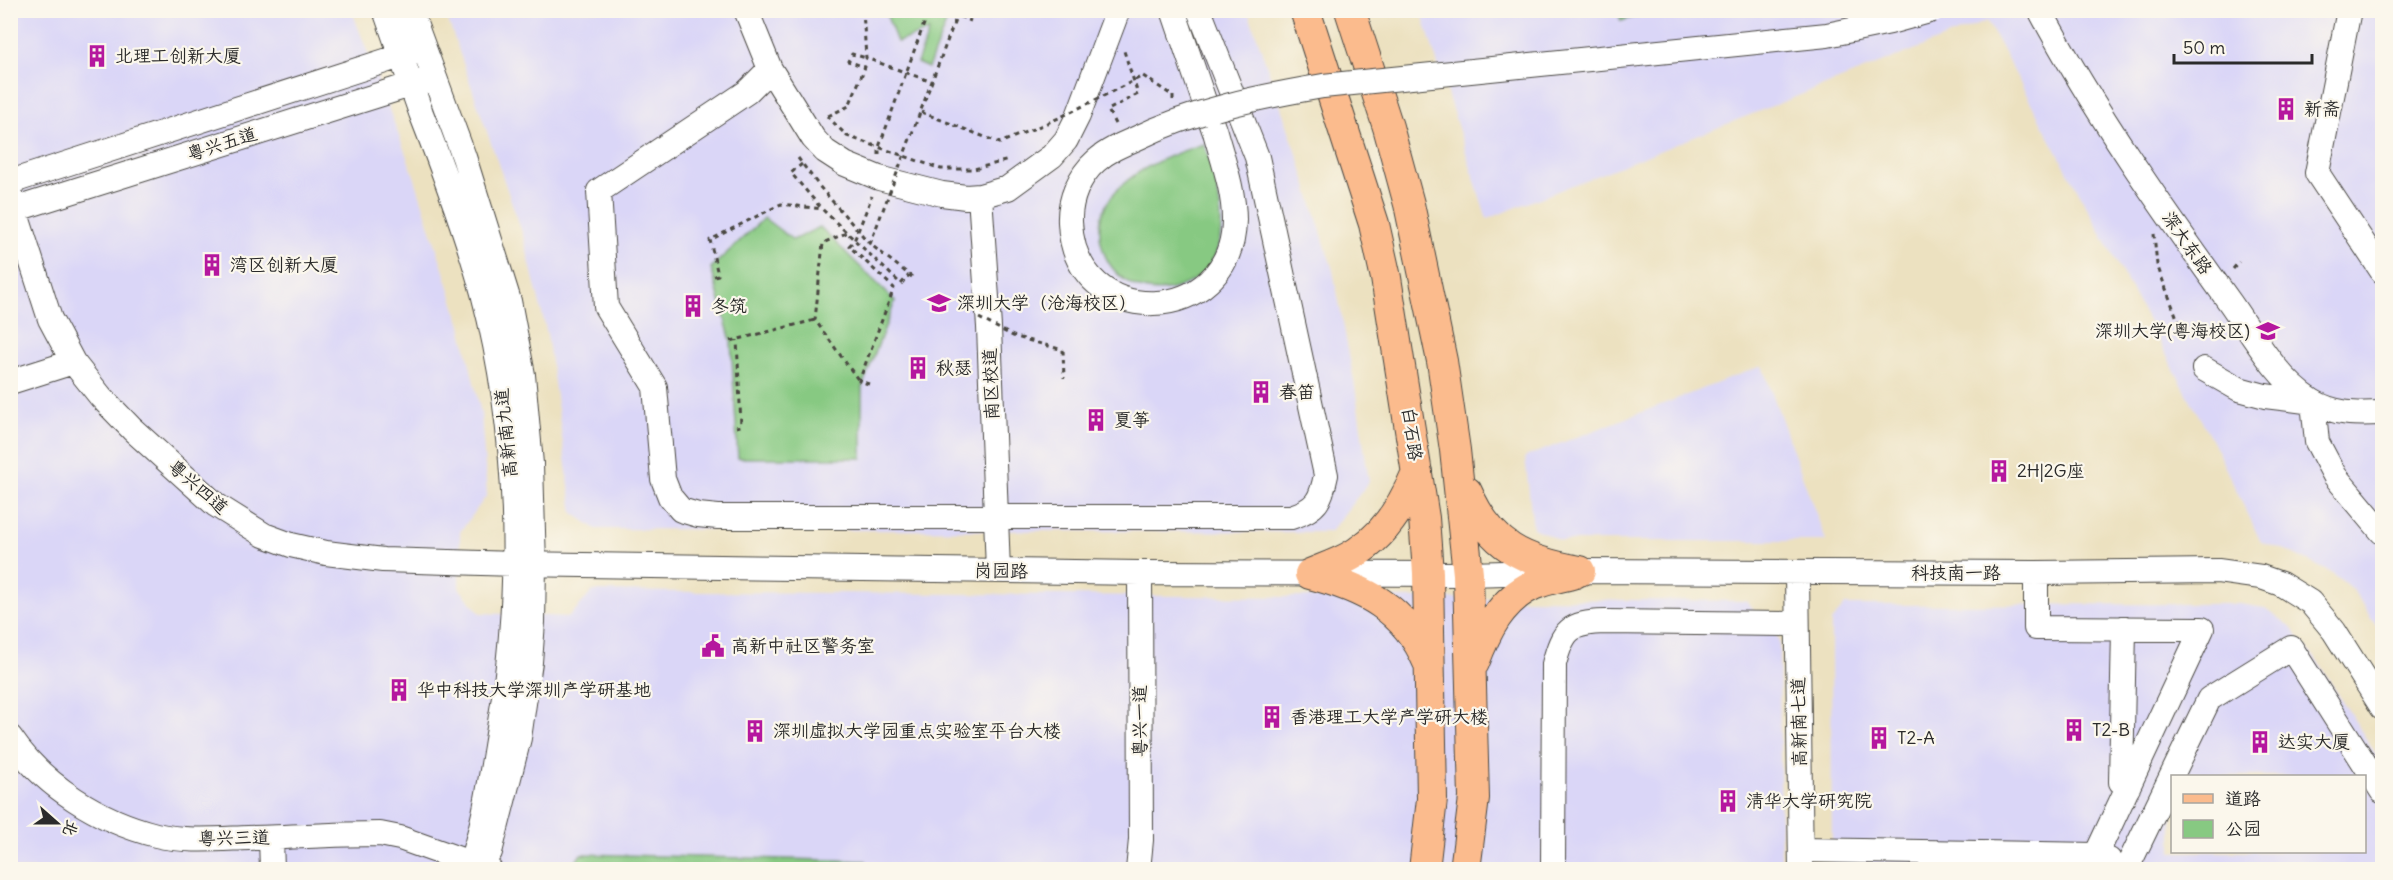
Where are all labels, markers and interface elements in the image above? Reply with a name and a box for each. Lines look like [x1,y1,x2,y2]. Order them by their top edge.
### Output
scale bar [2174,27,2312,65]
text: 50 m [2183,36,2225,59]
building icon: 北理工创新大厦 [84,43,110,69]
place label: 北理工创新大厦 [115,44,241,67]
building icon: 新斋 [2273,96,2299,122]
place label: 新斋 [2304,97,2340,120]
street label: 粤兴五道 [184,121,260,166]
street label: 深大东路 [2157,207,2217,279]
building icon: 湾区创新大厦 [199,252,225,278]
place label: 湾区创新大厦 [230,253,338,276]
school or university icon: 深圳大学（沧海校区） [926,290,952,316]
place label: 深圳大学（沧海校区） [957,291,1137,314]
building icon: 冬筑 [680,293,706,319]
place label: 冬筑 [711,294,747,317]
school or university icon: 深圳大学(粤海校区) [2255,318,2281,344]
place label: 深圳大学(粤海校区) [2095,319,2250,342]
street label: 南区校道 [978,348,1003,420]
building icon: 秋瑟 [905,355,931,381]
place label: 秋瑟 [936,356,972,379]
building icon: 春笛 [1248,379,1274,405]
place label: 春笛 [1279,380,1315,403]
street label: 高新南九道 [489,387,522,479]
street label: 白石路 [1397,406,1428,462]
building icon: 夏筝 [1083,407,1109,433]
place label: 夏筝 [1114,408,1150,431]
street label: 粤兴四道 [164,454,233,519]
building icon: 2H|2G座 [1986,458,2012,484]
place label: 2H|2G座 [2017,459,2085,482]
street label: 岗园路 [974,559,1028,582]
street label: 科技南一路 [1911,561,2001,584]
public building icon: 高新中社区警务室 [700,633,726,659]
place label: 高新中社区警务室 [731,634,875,657]
building icon: 华中科技大学深圳产学研基地 [386,677,412,703]
street label: 高新南七道 [1786,677,1811,767]
place label: 华中科技大学深圳产学研基地 [417,678,651,701]
street label: 粤兴一道 [1128,685,1151,757]
building icon: 香港理工大学产学研大楼 [1259,704,1285,730]
place label: 香港理工大学产学研大楼 [1290,705,1488,728]
building icon: T2-B [2061,717,2087,743]
building icon: 深圳虚拟大学园重点实验室平台大楼 [742,718,768,744]
place label: T2-B [2092,718,2130,741]
place label: 深圳虚拟大学园重点实验室平台大楼 [773,719,1061,742]
building icon: T2-A [1866,725,1892,751]
place label: T2-A [1897,726,1935,749]
building icon: 达实大厦 [2247,729,2273,755]
place label: 达实大厦 [2278,730,2350,753]
legend [2171,775,2366,853]
text: 道路 [2225,787,2261,810]
building icon: 清华大学研究院 [1715,788,1741,814]
place label: 清华大学研究院 [1746,789,1872,812]
north arrow [27,793,87,853]
text: 北 [59,817,83,839]
text: 公园 [2225,817,2261,840]
street label: 粤兴三道 [198,825,270,850]

